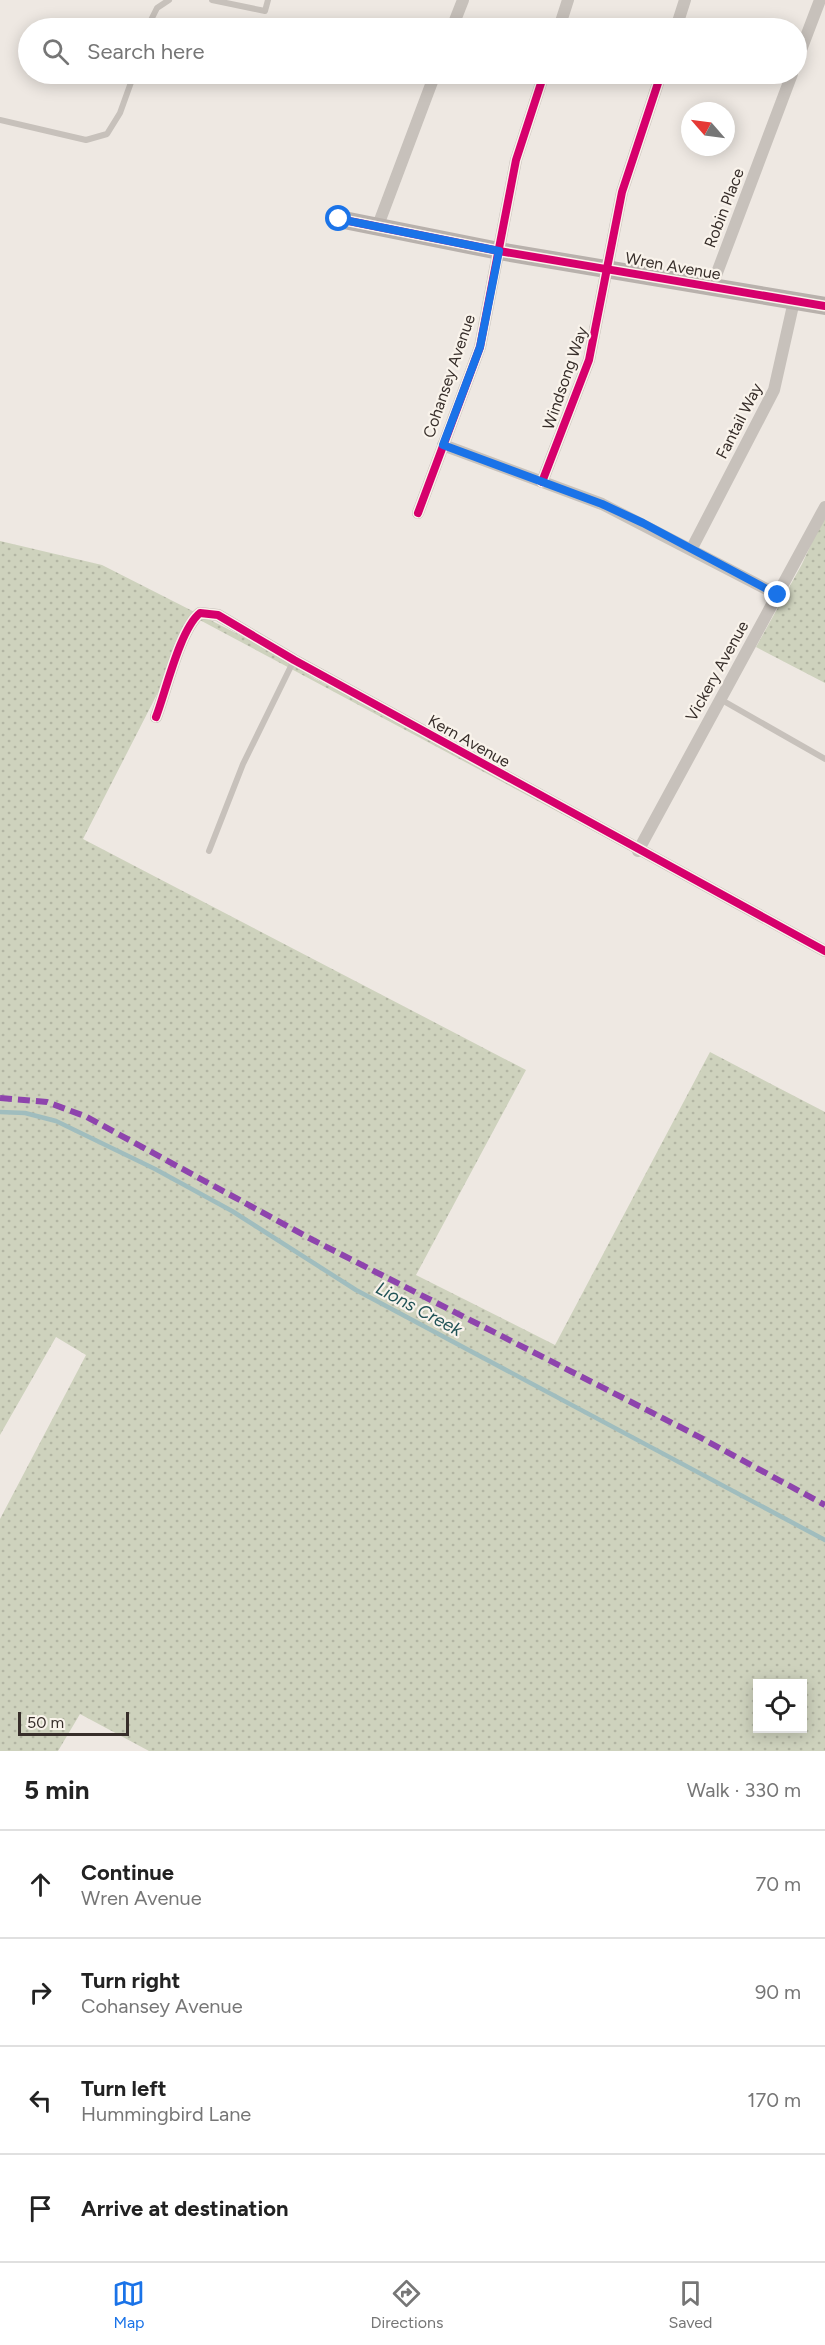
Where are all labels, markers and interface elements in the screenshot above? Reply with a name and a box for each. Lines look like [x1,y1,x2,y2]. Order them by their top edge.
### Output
search box [18,18,807,84]
icon: search [39,35,72,68]
text: Search here [87,38,205,65]
north arrow [681,102,735,156]
street label: Robin Place [700,165,748,250]
route start [325,205,351,231]
street label: Wren Avenue [624,248,722,284]
street label: Cohansey Avenue [419,312,479,440]
street label: Windsong Way [539,324,592,432]
street label: Fantail Way [712,380,766,462]
route end [764,581,790,607]
street label: Vickery Avenue [682,617,753,724]
street label: Kern Avenue [425,711,514,771]
water label: Lions Creek [372,1277,467,1341]
map controls [753,1679,807,1733]
button: locate [753,1679,807,1733]
scale bar [18,1709,129,1736]
text: 50 m [27,1713,64,1732]
text: 5 min [24,1774,90,1806]
text: Walk · 330 m [687,1778,801,1802]
text: Continue [81,1859,174,1886]
icon: ahead [24,1868,57,1901]
text: 70 m [755,1872,801,1896]
text: Wren Avenue [81,1886,202,1910]
text: Turn right [81,1967,180,1994]
icon: right [24,1976,57,2009]
text: 90 m [755,1980,801,2004]
text: Cohansey Avenue [81,1994,243,2018]
text: Turn left [81,2075,167,2102]
icon: left [24,2084,57,2117]
text: 170 m [747,2088,801,2112]
text: Hummingbird Lane [81,2102,251,2126]
icon: arrive [24,2192,57,2225]
text: Arrive at destination [81,2195,289,2222]
tab: Map [112,2277,145,2332]
tab: Directions [370,2277,443,2332]
tab: Saved [668,2277,713,2332]

